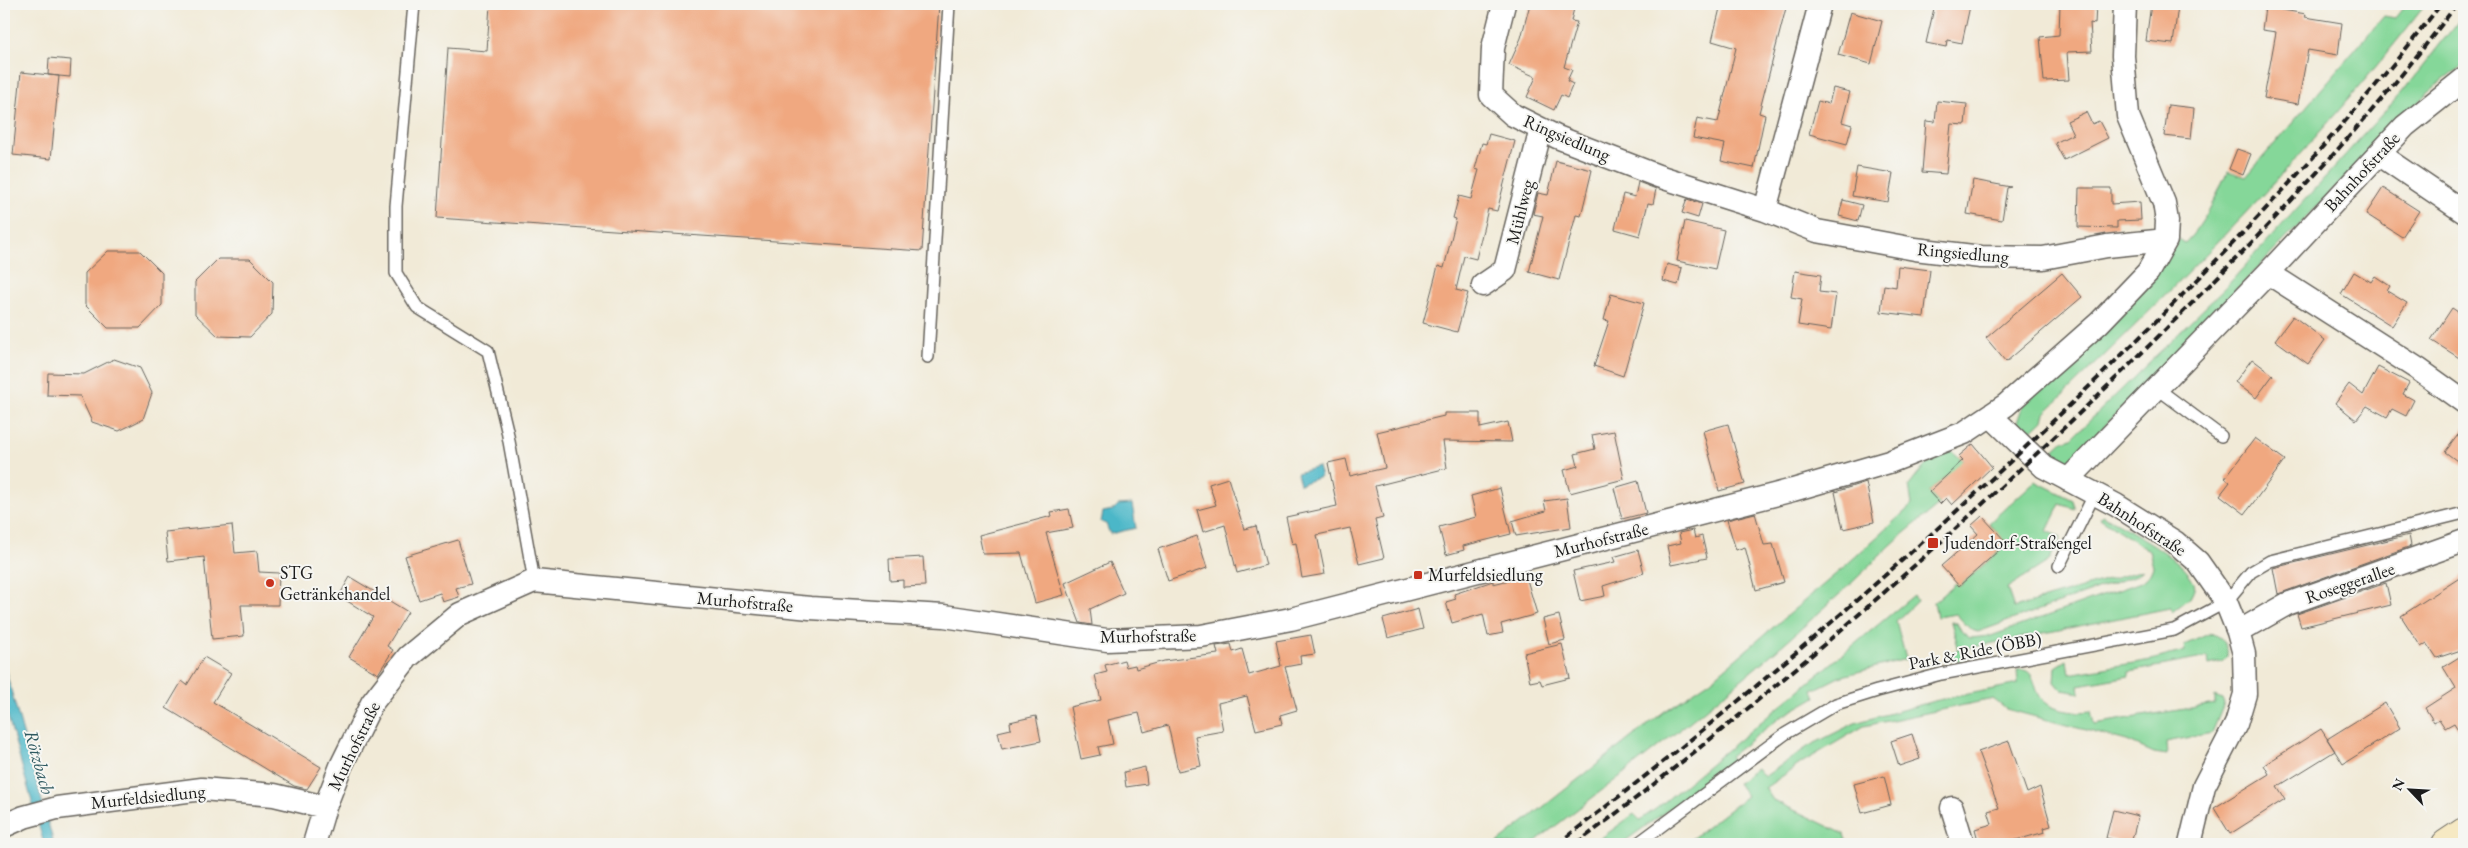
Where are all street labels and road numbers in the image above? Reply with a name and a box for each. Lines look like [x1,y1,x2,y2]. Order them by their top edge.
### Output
street label: Ringsiedlung [1520,109,1614,166]
street label: Bahnhofstraße [2319,127,2405,217]
street label: Mühlweg [1500,177,1539,247]
street label: Ringsiedlung [1916,237,2010,268]
street label: Bahnhofstraße [2094,486,2191,561]
street label: Murhofstraße [1551,517,1650,562]
street label: Roseggerallee [2302,557,2398,609]
street label: Murhofstraße [696,586,794,617]
street label: Murhofstraße [1100,623,1196,648]
street label: Park & Ride (ÖBB) [1907,626,2043,675]
street label: Murhofstraße [322,697,385,794]
street label: Murfeldsiedlung [90,779,206,814]

